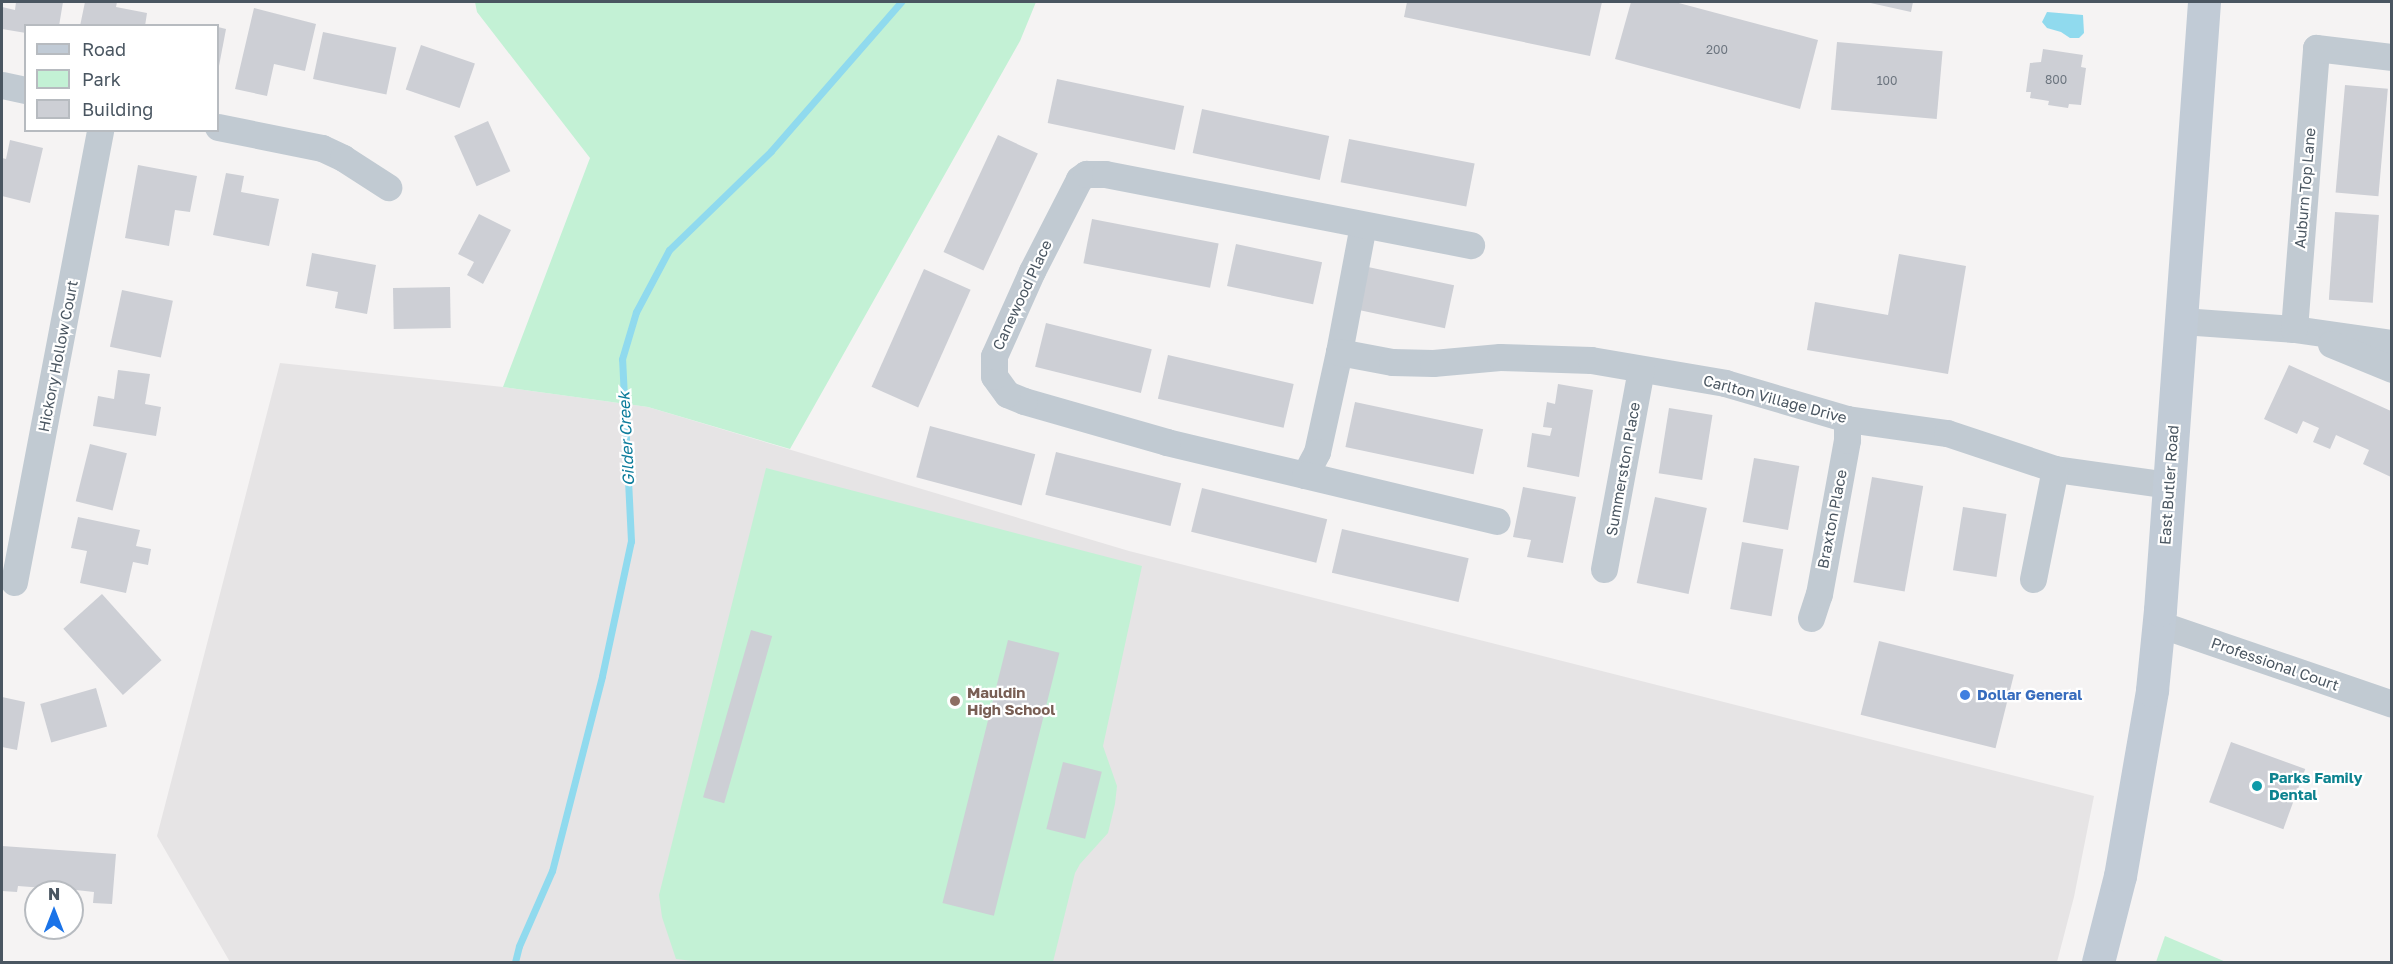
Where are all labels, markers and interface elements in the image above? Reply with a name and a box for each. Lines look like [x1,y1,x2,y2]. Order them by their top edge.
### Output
legend [24,24,219,132]
text: Road [82,38,126,60]
house number: 200 [1706,43,1728,57]
text: Park [82,68,121,90]
house number: 800 [2045,73,2067,87]
house number: 100 [1877,74,1897,88]
text: Building [82,98,153,120]
street label: Auburn Top Lane [2291,127,2319,249]
street label: Canewood Place [989,237,1055,353]
street label: Hickory Hollow Court [34,279,82,433]
street label: Carlton Village Drive [1701,371,1849,427]
water label: Gilder Creek [614,391,638,487]
street label: Summerston Place [1602,401,1644,537]
street label: East Butler Road [2156,425,2182,545]
street label: Braxton Place [1814,468,1850,570]
street label: Professional Court [2209,634,2341,694]
place label: Mauldin High School [967,683,1055,718]
place label: Dollar General [1977,686,2082,704]
marker: Dollar General [1958,688,1972,702]
marker: Mauldin High School [948,694,962,708]
place label: Parks Family Dental [2269,768,2362,803]
marker: Parks Family Dental [2250,779,2264,793]
north arrow [24,880,84,940]
text: N [48,884,60,904]

